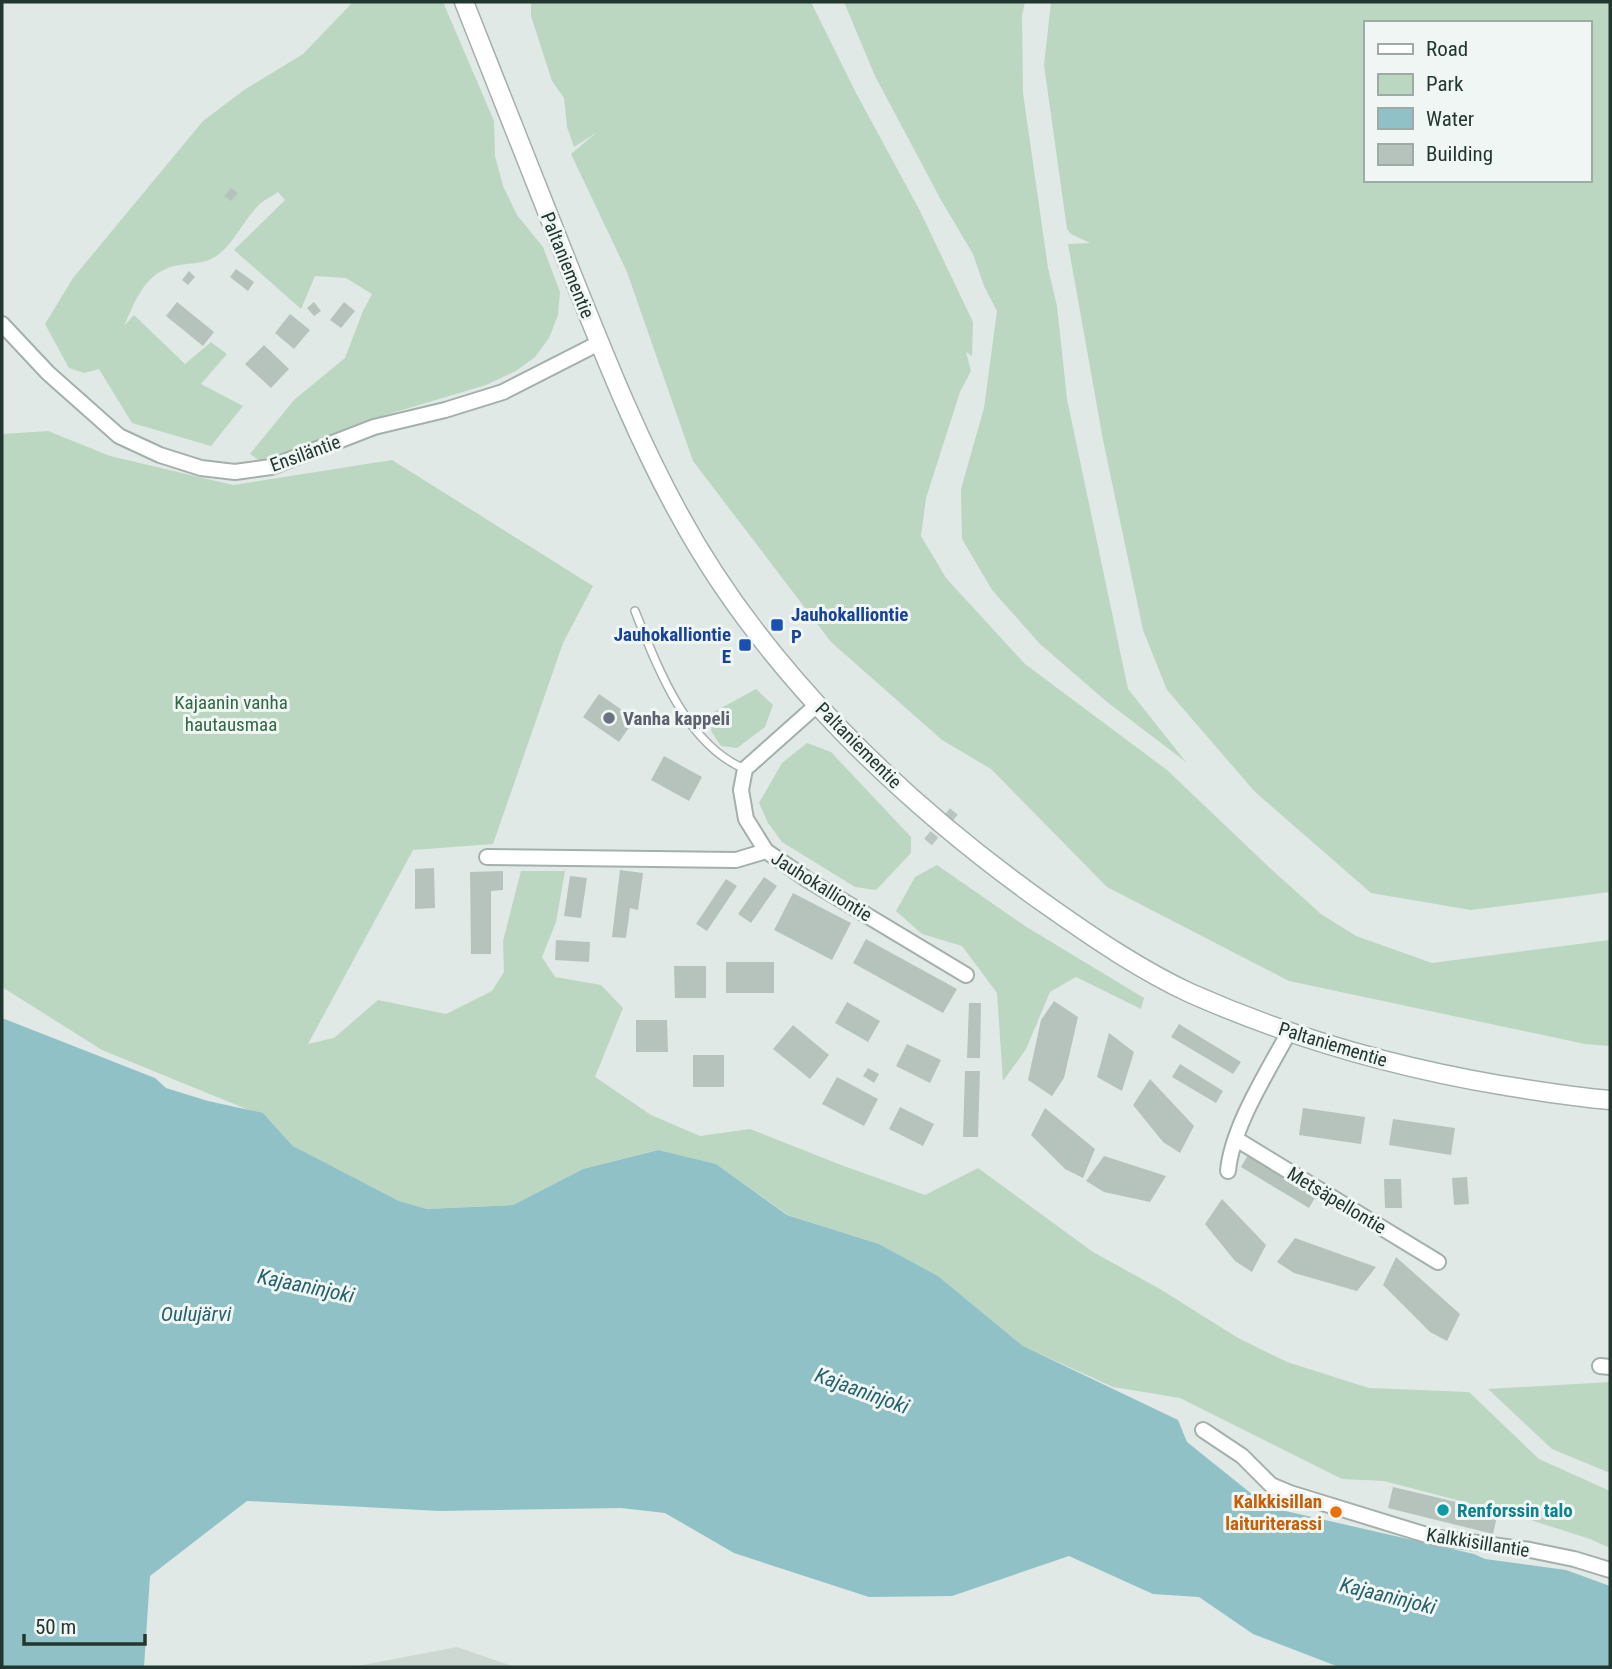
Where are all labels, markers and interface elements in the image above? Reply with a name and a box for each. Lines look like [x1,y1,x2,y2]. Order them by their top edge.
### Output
legend [1364,21,1591,182]
text: Road [1426,37,1468,61]
text: Park [1426,72,1464,96]
text: Water [1426,107,1474,131]
text: Building [1426,142,1493,166]
street label: Paltaniementie [536,209,599,322]
street label: Ensiläntie [267,430,344,477]
place label: Jauhokalliontie P [791,603,908,648]
marker: Jauhokalliontie P [769,617,785,633]
place label: Jauhokalliontie E [614,623,731,668]
marker: Jauhokalliontie E [737,637,753,653]
park label: Kajaanin vanha hautausmaa [174,691,288,736]
street label: Paltaniementie [811,697,907,793]
place label: Vanha kappeli [623,707,730,730]
marker: Vanha kappeli [601,710,617,726]
street label: Jauhokalliontie [767,846,876,927]
street label: Paltaniementie [1276,1017,1390,1072]
street label: Metsäpellontie [1283,1162,1390,1239]
water label: Kajaaninjoki [256,1264,357,1308]
water label: Oulujärvi [161,1302,232,1326]
water label: Kajaaninjoki [812,1363,912,1419]
place label: Kalkkisillan laituriterassi [1225,1490,1322,1535]
place label: Renforssin talo [1457,1499,1573,1522]
marker: Renforssin talo [1435,1502,1451,1518]
marker: Kalkkisillan laituriterassi [1328,1504,1344,1520]
street label: Kalkkisillantie [1425,1523,1531,1562]
water label: Kajaaninjoki [1338,1573,1439,1620]
scale bar [24,1602,145,1646]
text: 50 m [35,1615,76,1639]

